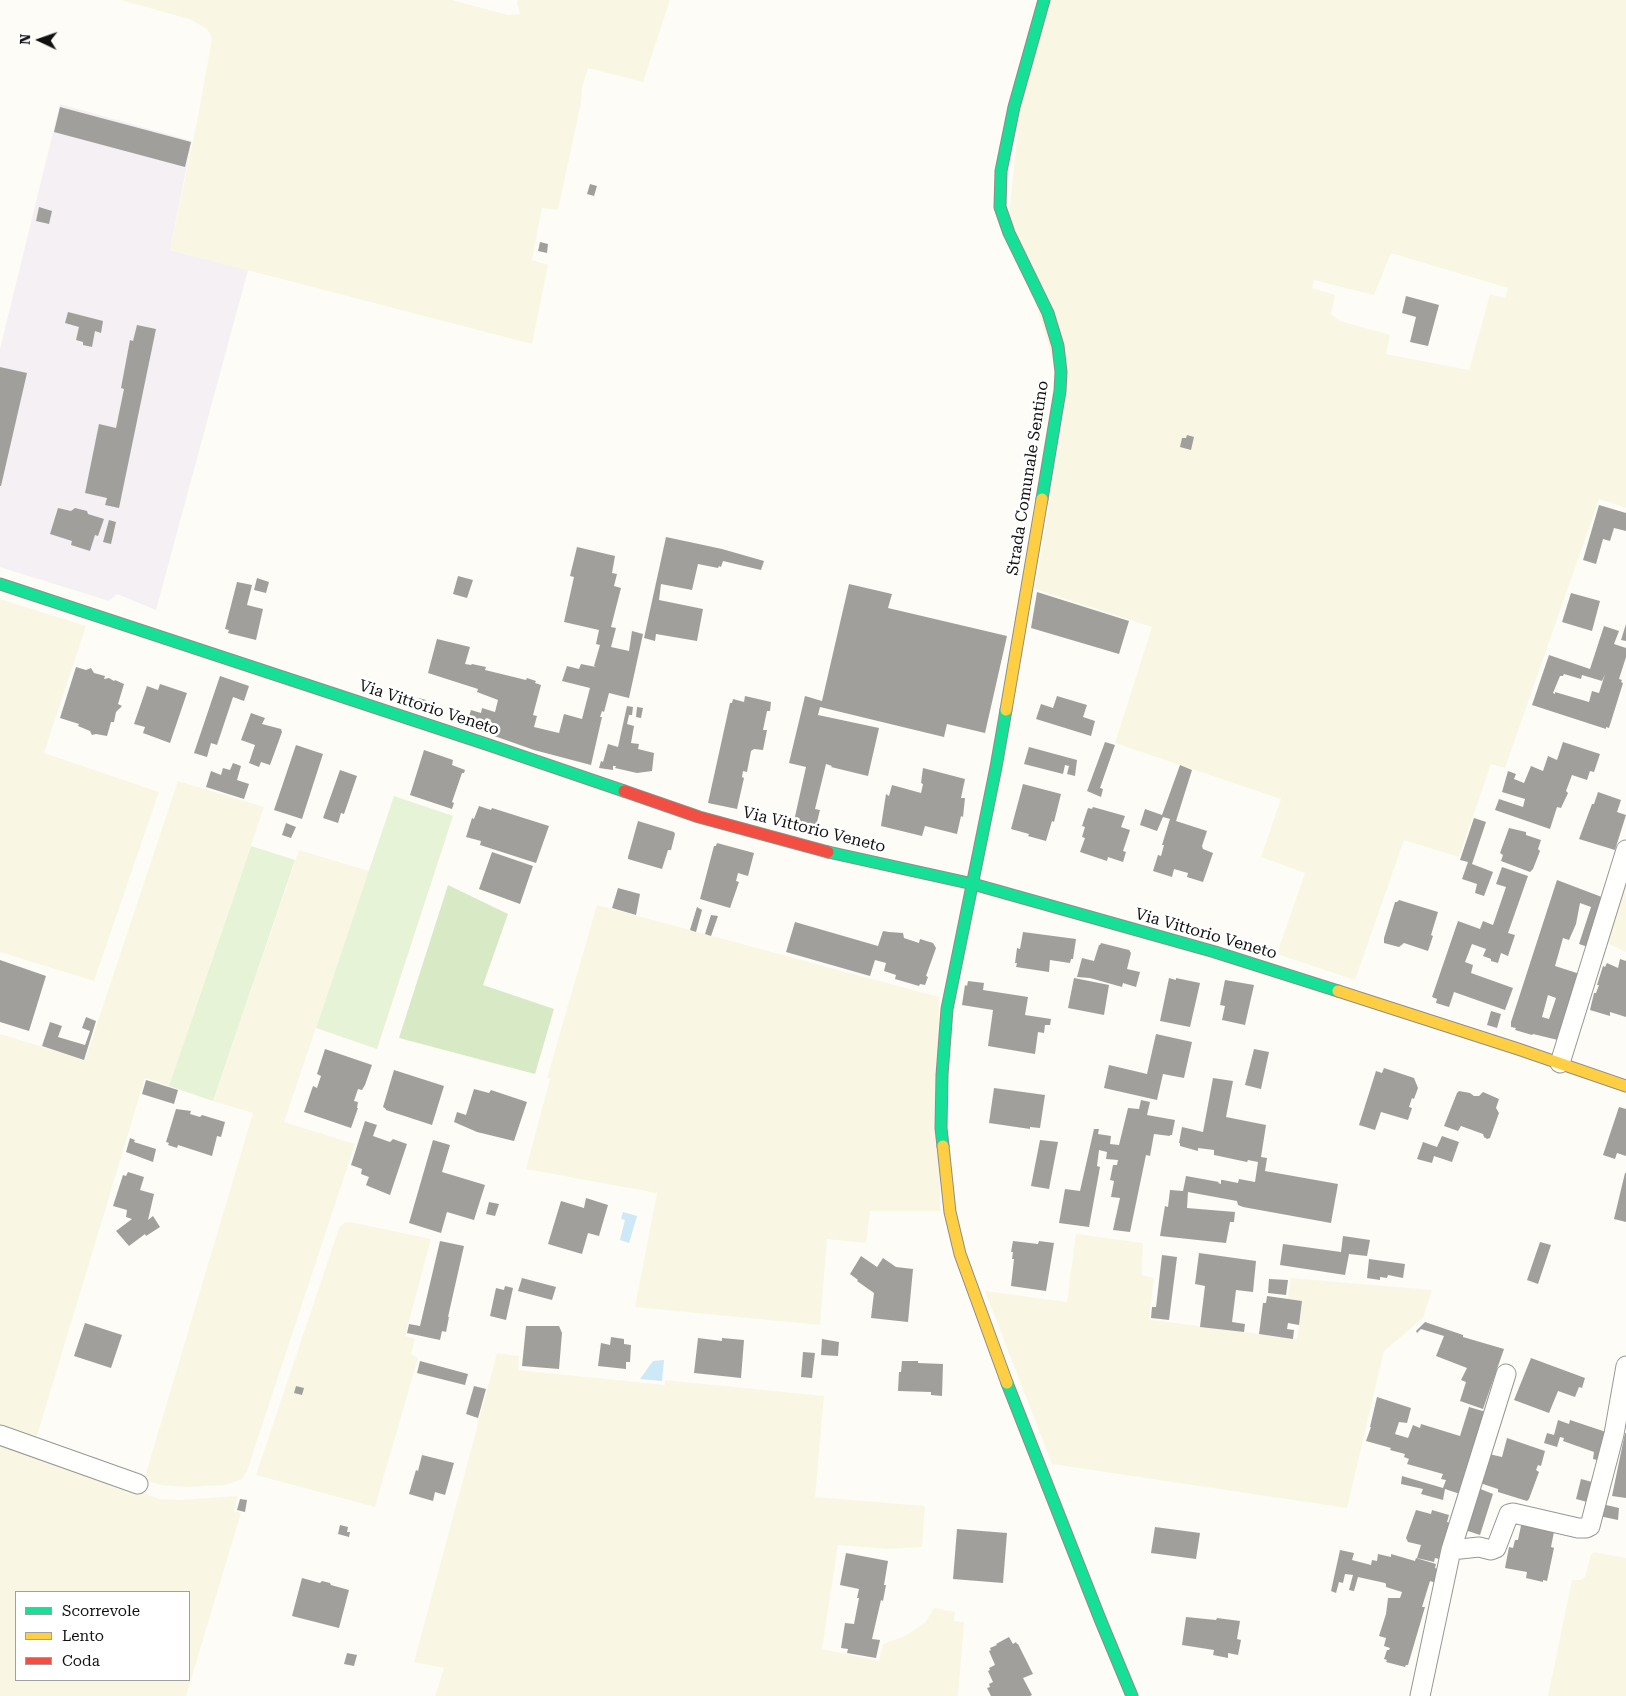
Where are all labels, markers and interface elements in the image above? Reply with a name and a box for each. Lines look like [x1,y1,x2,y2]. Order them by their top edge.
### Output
north arrow [15,15,65,65]
text: N [17,33,33,45]
street label: Strada Comunale Sentino [1003,379,1053,577]
street label: Via Vittorio Veneto [356,676,502,740]
street label: Via Vittorio Veneto [741,803,887,857]
street label: Via Vittorio Veneto [1133,905,1279,963]
legend [15,1591,190,1681]
text: Scorrevole [62,1602,140,1620]
text: Lento [62,1627,104,1645]
text: Coda [62,1652,100,1670]

